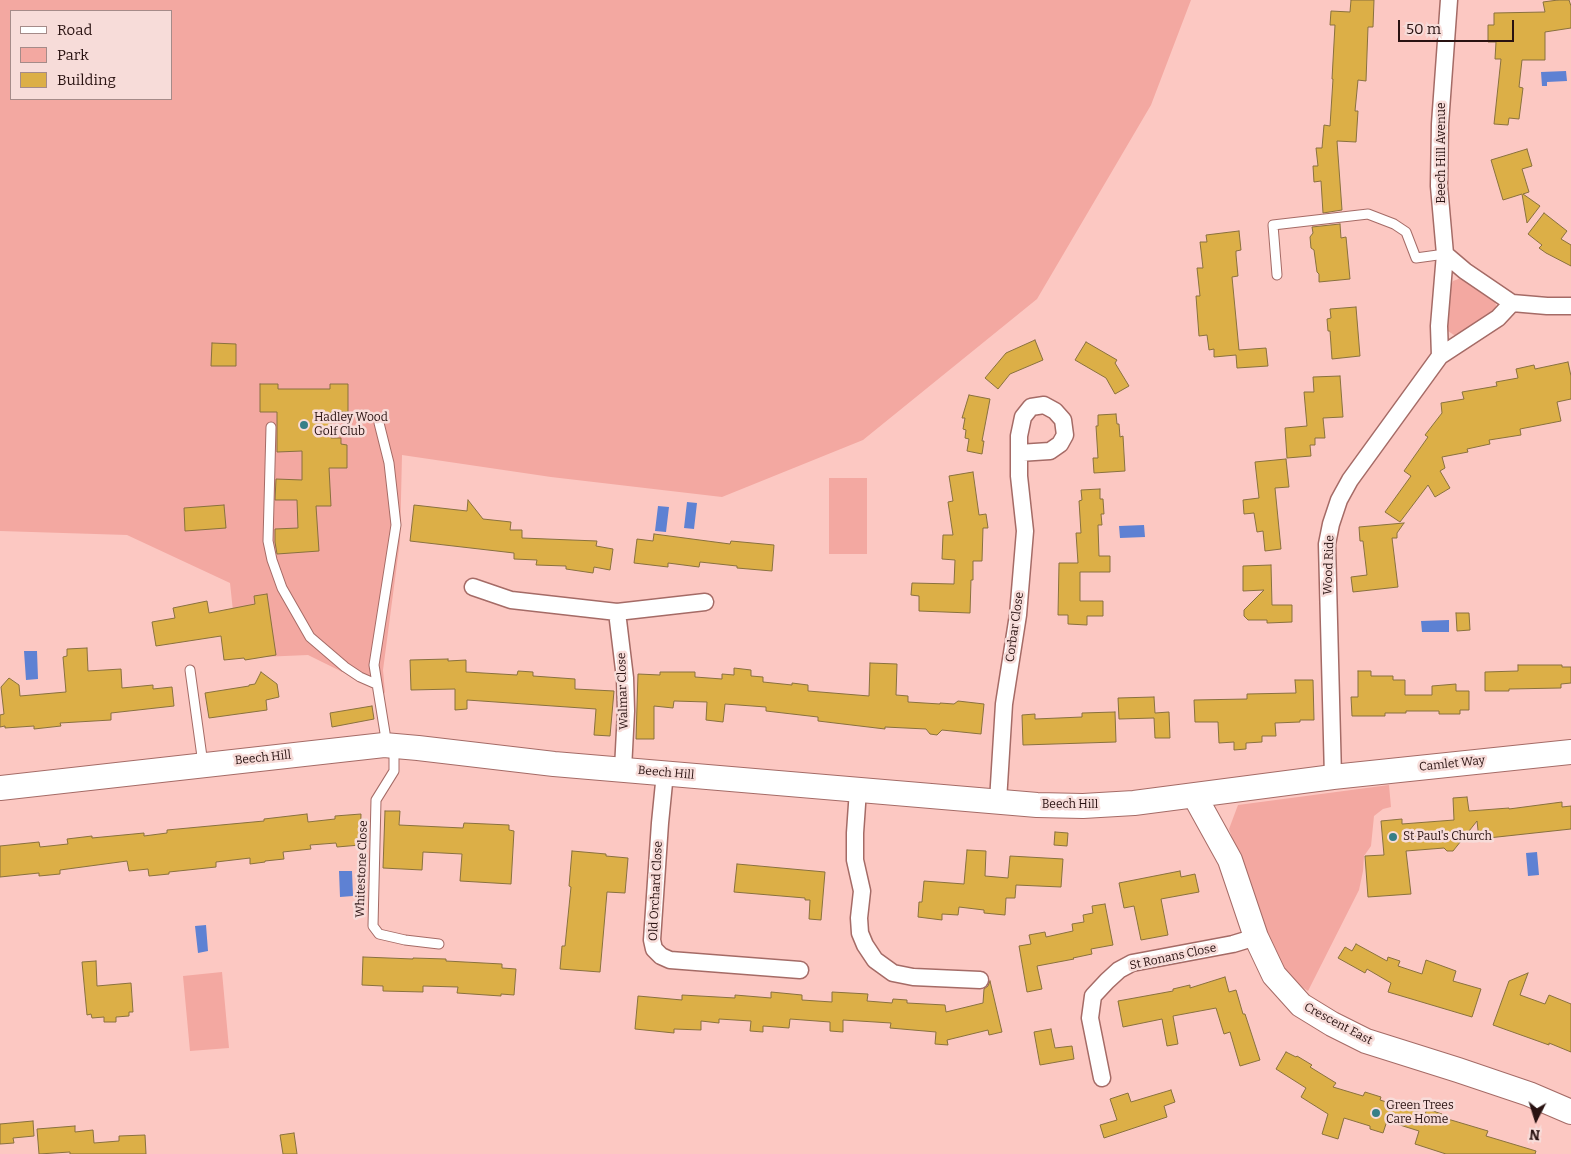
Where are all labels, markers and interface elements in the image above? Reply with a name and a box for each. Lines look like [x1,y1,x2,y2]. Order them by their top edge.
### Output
legend [10,10,172,100]
scale bar [1401,10,1517,42]
text: 50 m [1406,20,1441,38]
text: Road [57,21,92,39]
text: Park [57,46,89,64]
text: Building [57,71,116,89]
street label: Beech Hill Avenue [1435,102,1449,204]
place label: Hadley Wood Golf Club [314,411,388,439]
marker: Hadley Wood Golf Club [298,419,310,431]
street label: Wood Ride [1321,535,1337,595]
street label: Corbar Close [1003,591,1027,663]
street label: Walmar Close [614,652,632,730]
street label: Beech Hill [234,748,292,768]
street label: Camlet Way [1418,753,1486,775]
street label: Beech Hill [637,763,695,783]
street label: Beech Hill [1042,798,1098,812]
street label: Whitestone Close [353,820,371,918]
place label: St Paul's Church [1403,830,1492,844]
marker: St Paul's Church [1387,831,1399,843]
street label: Old Orchard Close [646,841,666,941]
street label: St Ronans Close [1128,941,1218,973]
street label: Crescent East [1301,1000,1375,1048]
north arrow [1511,1094,1561,1144]
place label: Green Trees Care Home [1386,1099,1454,1127]
marker: Green Trees Care Home [1370,1107,1382,1119]
text: N [1529,1126,1541,1143]

